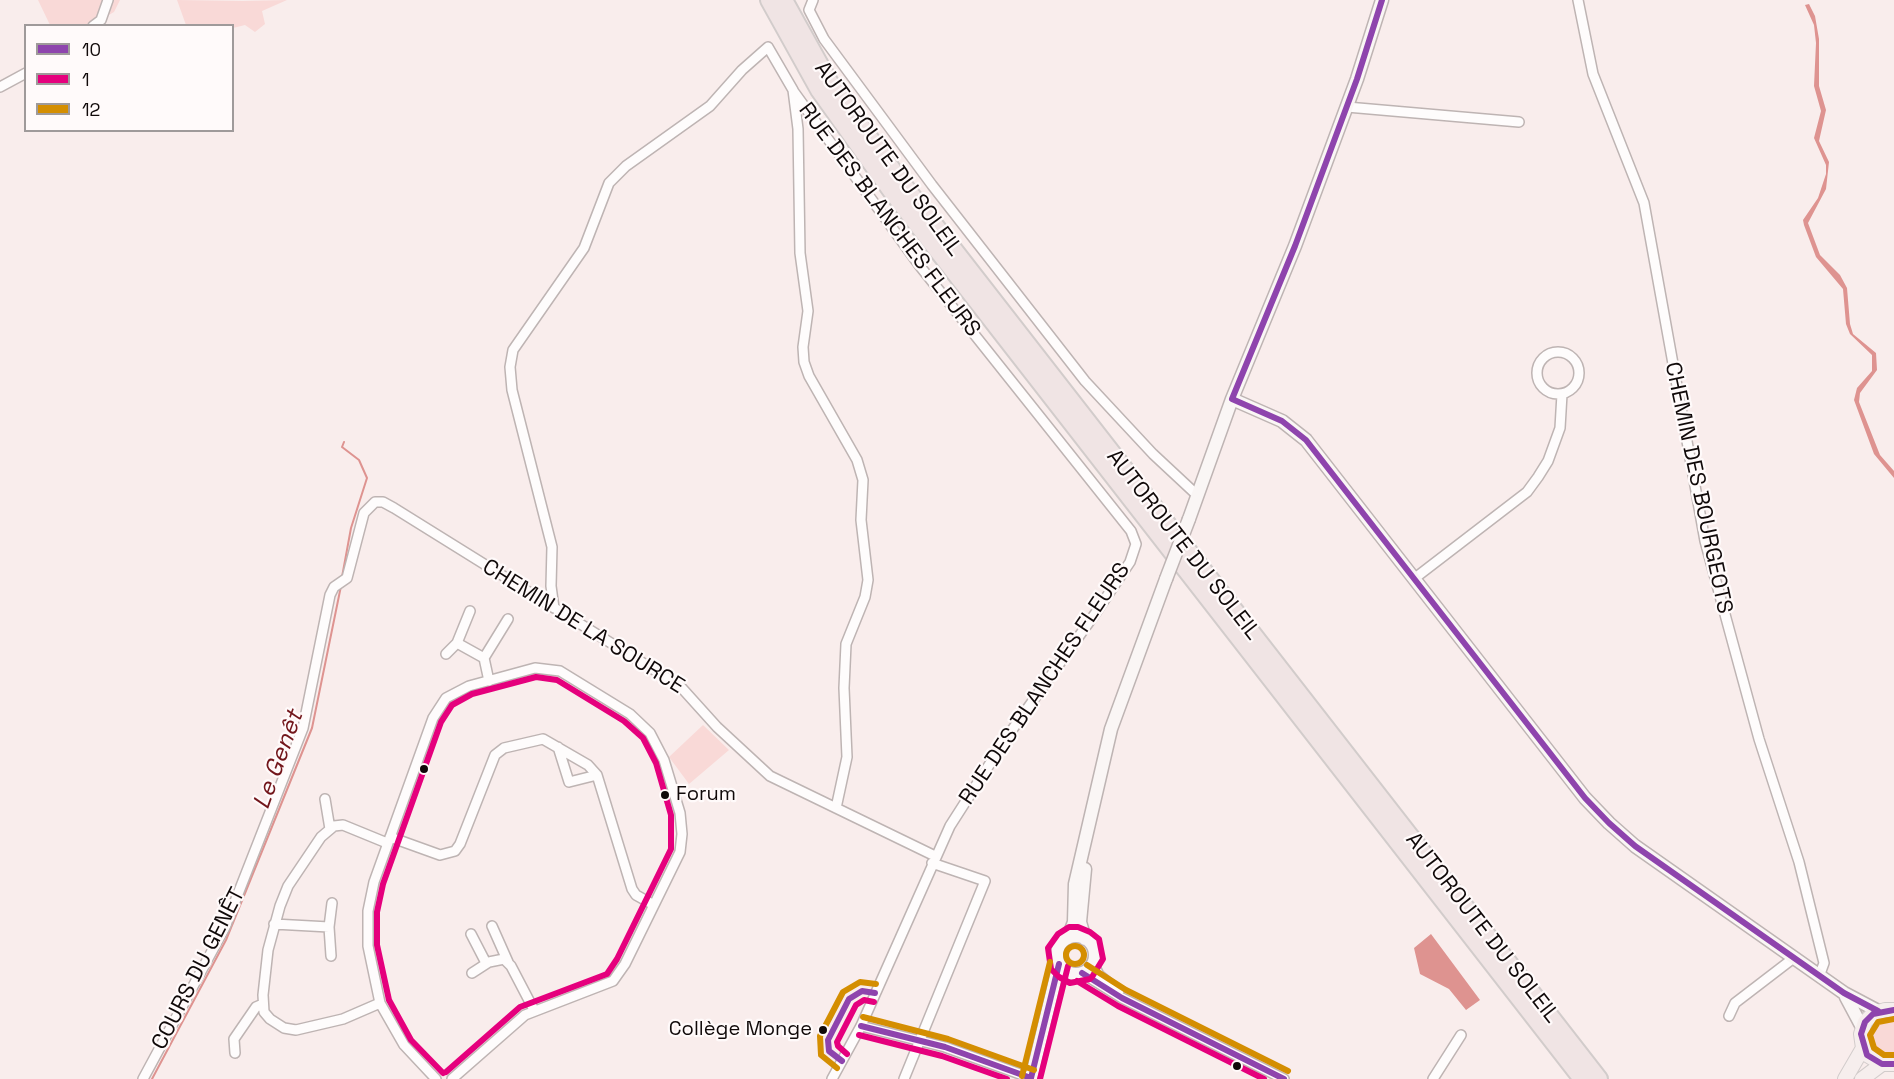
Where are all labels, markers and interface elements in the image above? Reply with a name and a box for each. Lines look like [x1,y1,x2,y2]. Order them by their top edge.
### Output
legend [24,24,234,132]
text: 10 [82,38,101,61]
street label: AUTOROUTE DU SOLEIL [808,56,968,262]
text: 1 [82,68,90,91]
text: 12 [82,98,100,121]
street label: RUE DES BLANCHES FLEURS [792,98,986,342]
street label: CHEMIN DES BOURGEOTS [1658,360,1738,616]
street label: AUTOROUTE DU SOLEIL [1100,445,1266,645]
street label: CHEMIN DE LA SOURCE [477,554,689,700]
street label: RUE DES BLANCHES FLEURS [954,558,1136,810]
water label: Le Genêt [248,707,310,813]
unlabelled marker [418,763,430,775]
place label: Forum [676,783,736,807]
marker: Forum [659,789,671,801]
street label: AUTOROUTE DU SOLEIL [1399,828,1565,1028]
street label: COURS DU GENÊT [147,884,251,1054]
place label: Collège Monge [669,1018,812,1042]
marker: Collège Monge [817,1024,829,1036]
unlabelled marker [1231,1060,1243,1072]

